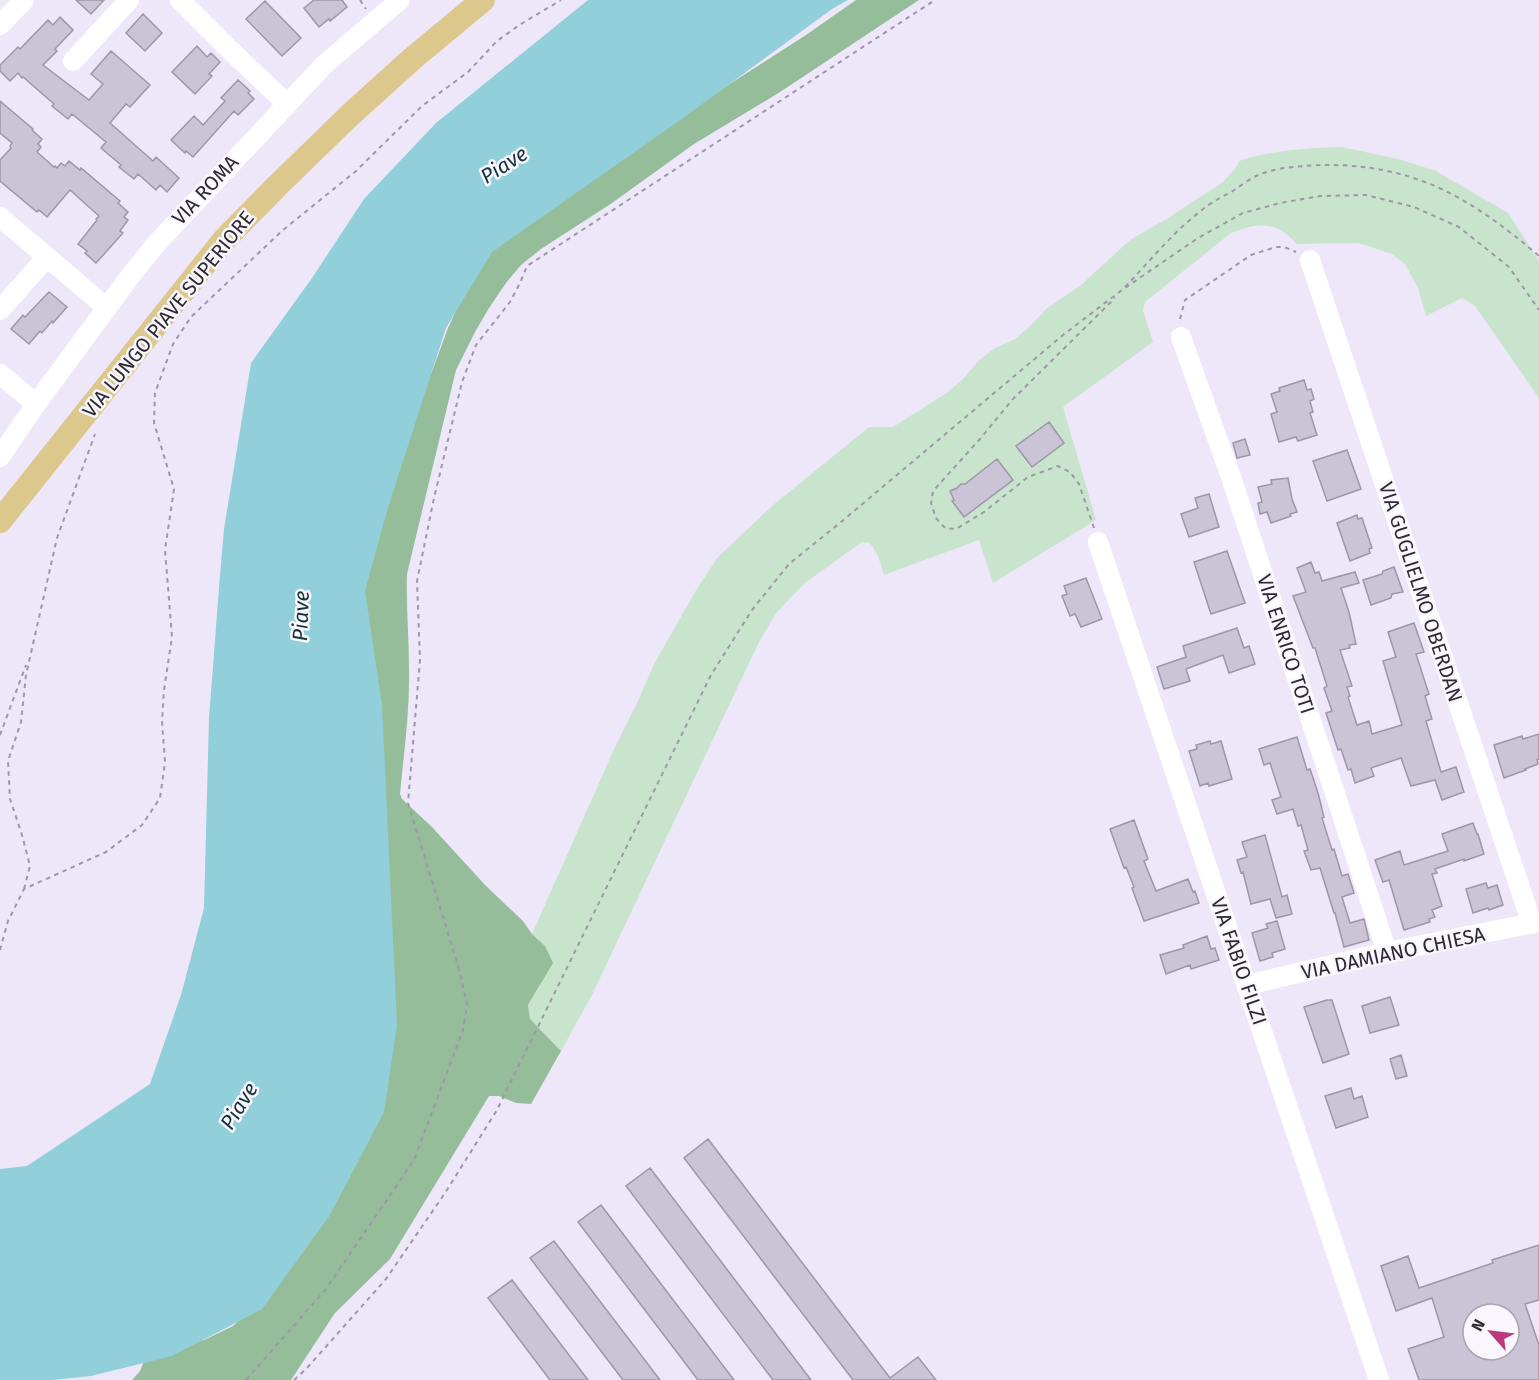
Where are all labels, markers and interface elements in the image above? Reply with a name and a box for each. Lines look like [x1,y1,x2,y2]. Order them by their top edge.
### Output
water label: Piave [476,140,533,189]
street label: VIA ROMA [167,150,244,230]
street label: VIA LUNGO PIAVE SUPERIORE [77,206,259,422]
street label: VIA GUGLIELMO OBERDAN [1374,479,1468,705]
street label: VIA ENRICO TOTI [1252,571,1320,717]
water label: Piave [287,590,315,642]
street label: VIA FABIO FILZI [1206,894,1272,1028]
street label: VIA DAMIANO CHIESA [1299,922,1488,984]
water label: Piave [215,1077,264,1134]
north arrow [1461,1302,1521,1362]
text: N [1467,1316,1489,1334]

